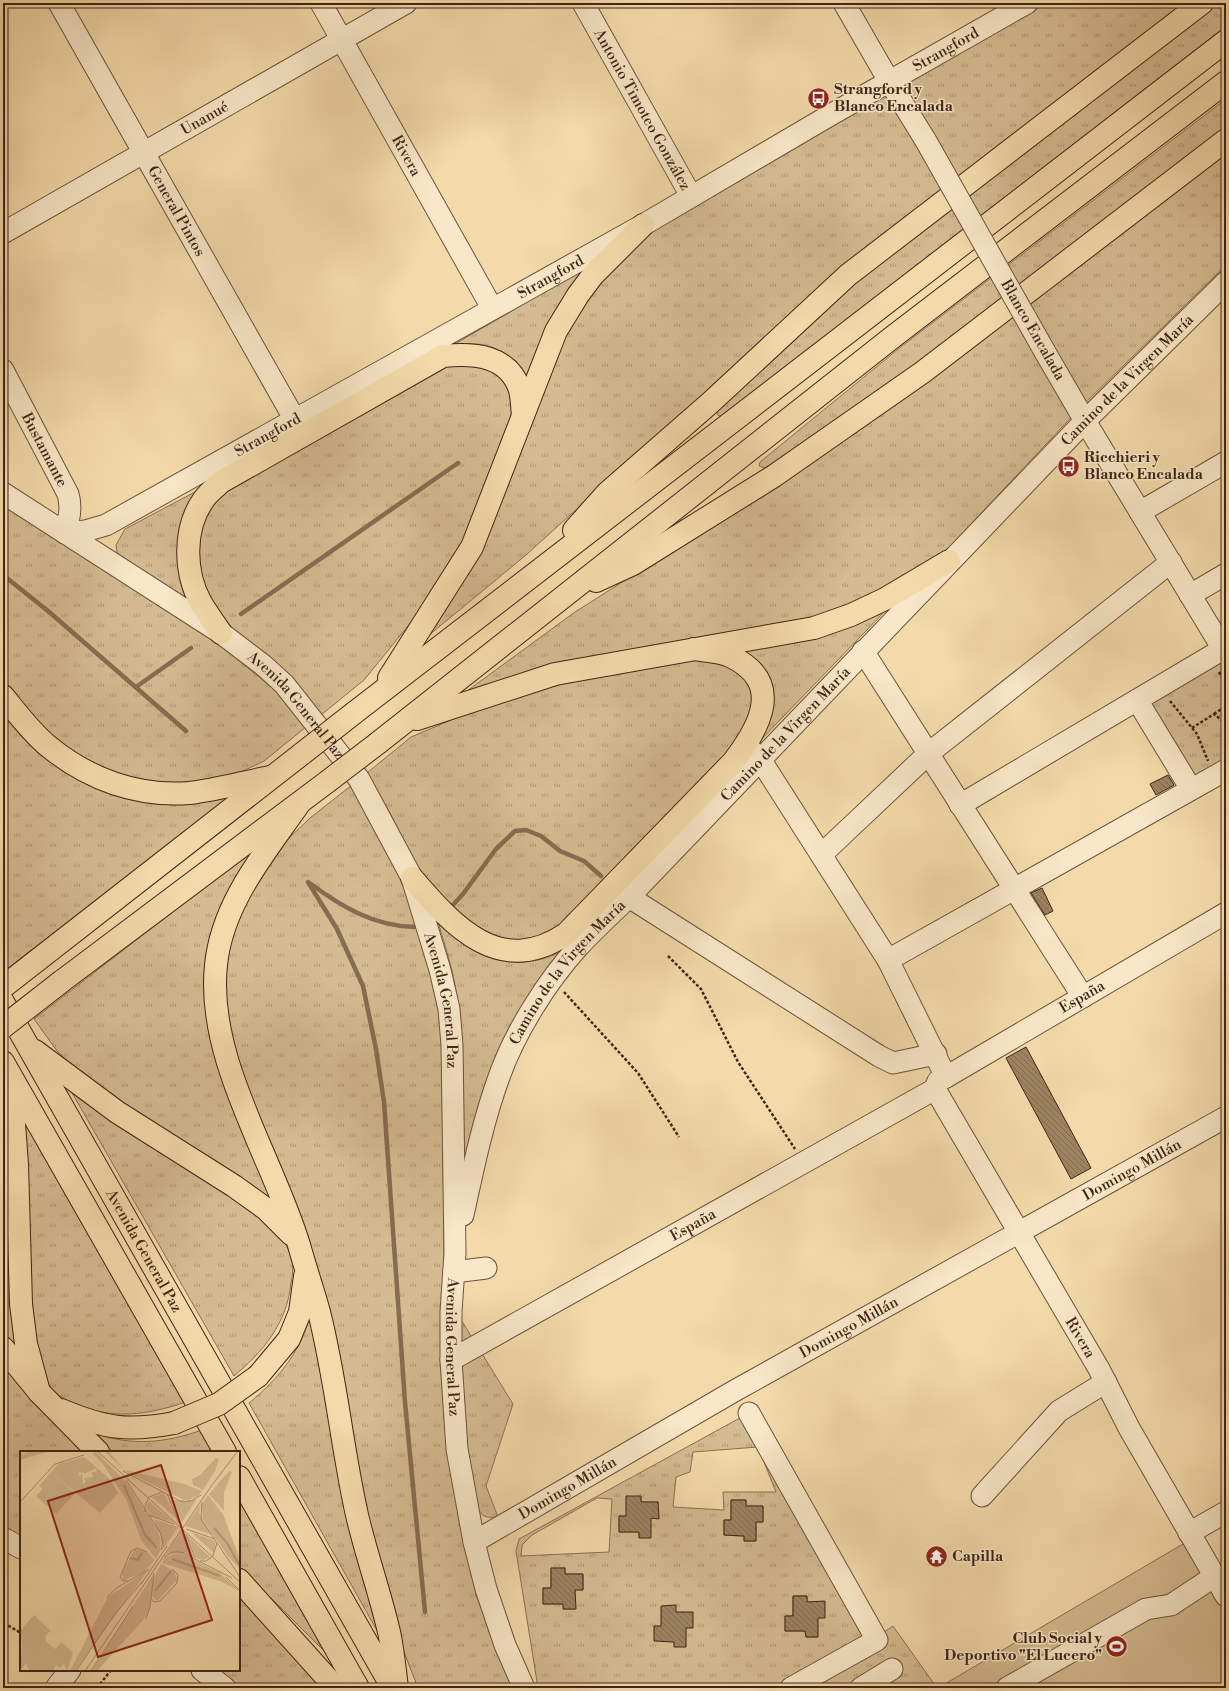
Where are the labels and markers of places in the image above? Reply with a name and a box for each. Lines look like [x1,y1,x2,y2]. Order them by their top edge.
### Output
place label: Strangford y Blanco Encalada [834,80,954,116]
bus stop icon: Strangford y Blanco Encalada [806,85,832,111]
place label: Ricchieri y Blanco Encalada [1084,448,1204,484]
bus stop icon: Ricchieri y Blanco Encalada [1056,453,1082,479]
temple icon: Capilla [923,1543,949,1569]
place label: Capilla [952,1547,1004,1566]
place label: Club Social y Deportivo "El Lucero" [944,1629,1102,1665]
sports icon: Club Social y Deportivo "El Lucero" [1104,1634,1130,1660]

